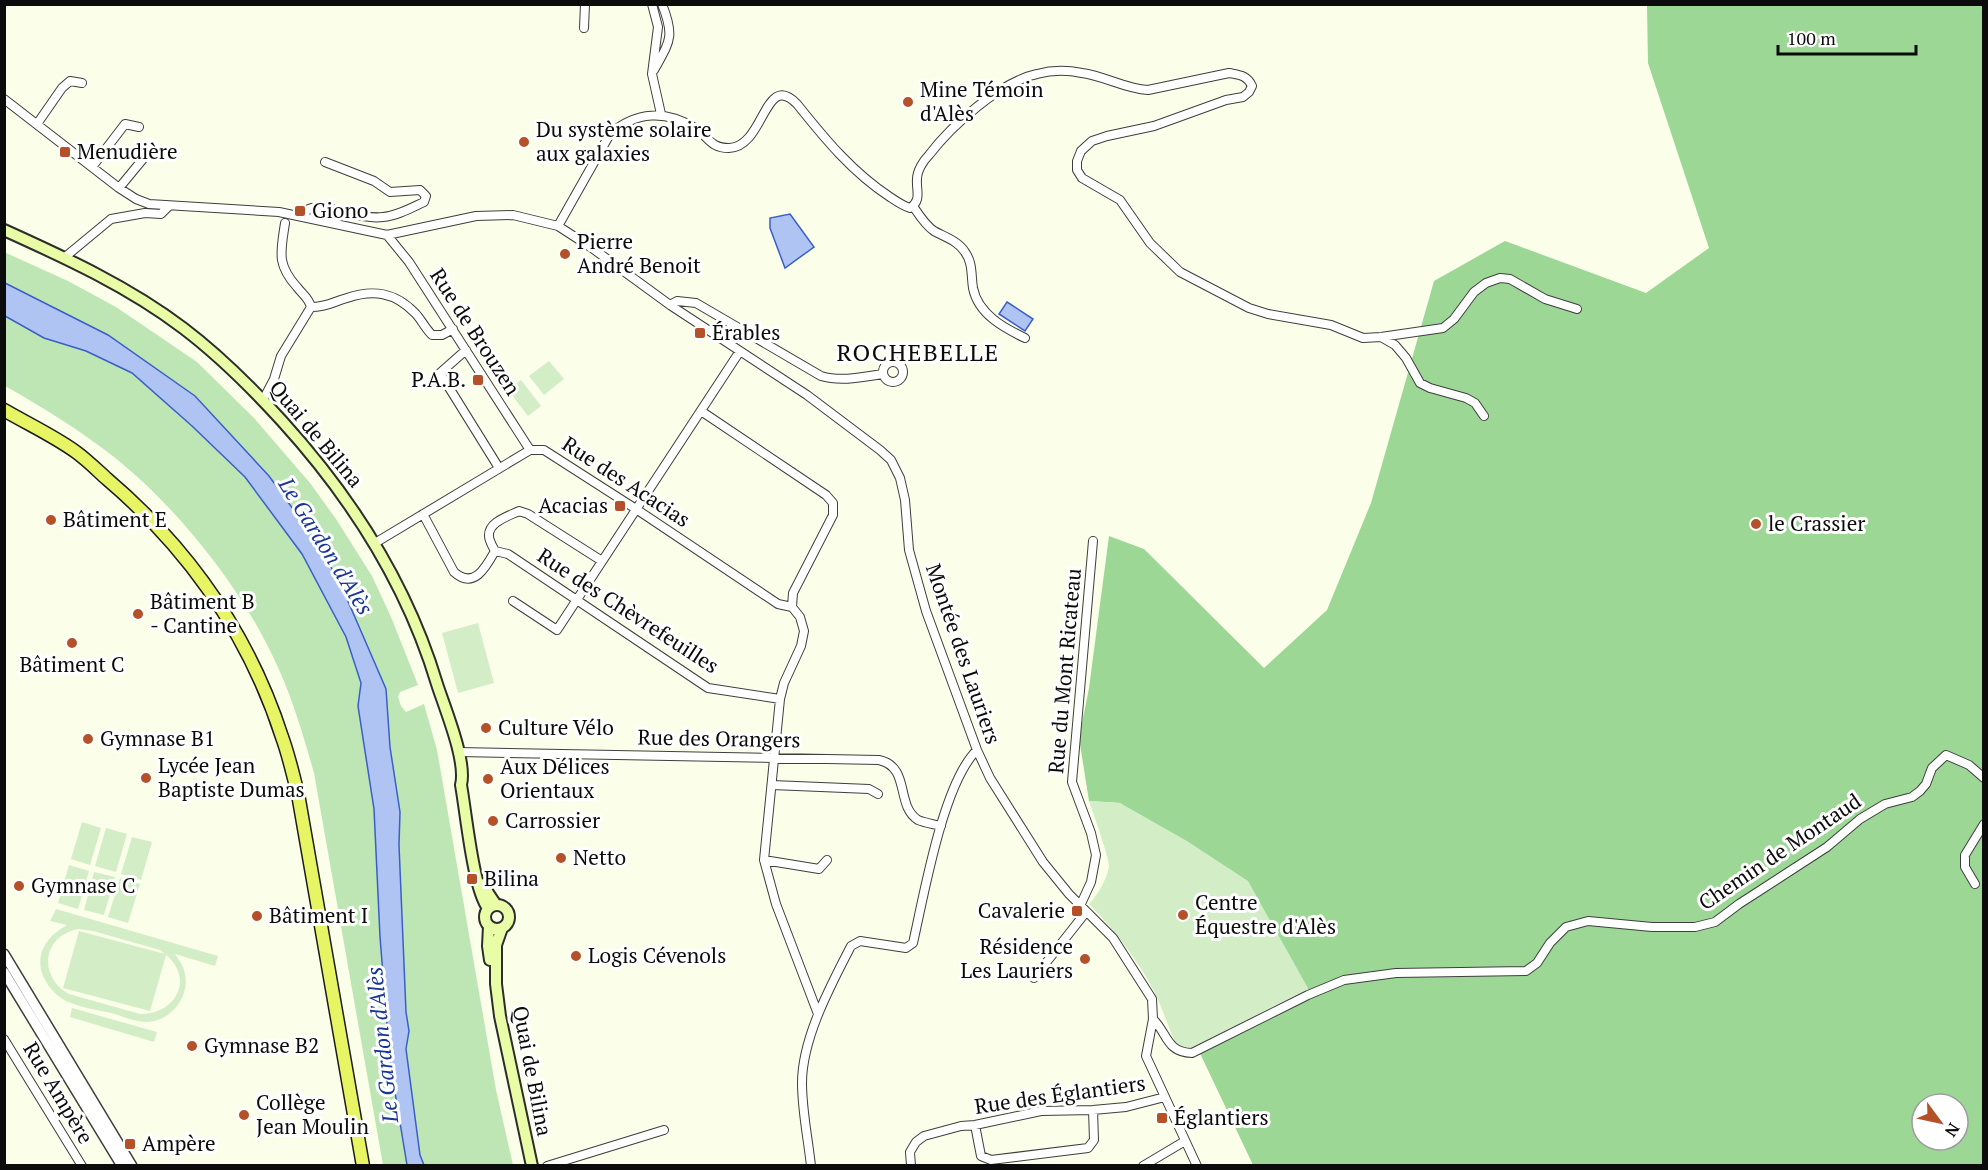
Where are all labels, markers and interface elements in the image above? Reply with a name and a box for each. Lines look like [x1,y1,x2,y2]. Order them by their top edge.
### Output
scale bar [1778,18,1916,56]
text: 100 m [1787,26,1836,50]
place label: Mine Témoin d'Alès [920,75,1044,127]
marker: Mine Témoin d'Alès [901,95,915,109]
place label: Du système solaire aux galaxies [536,115,712,167]
marker: Du système solaire aux galaxies [517,135,531,149]
place label: Menudière [77,137,177,165]
marker: Menudière [58,145,72,159]
place label: Giono [312,196,368,224]
marker: Giono [293,204,307,218]
place label: Pierre André Benoit [577,227,701,279]
marker: Pierre André Benoit [558,247,572,261]
street label: Rue de Brouzen [424,263,528,401]
place label: Érables [712,318,780,346]
marker: Érables [693,326,707,340]
district label: ROCHEBELLE [836,336,1000,368]
place label: P.A.B. [411,365,466,393]
marker: P.A.B. [471,373,485,387]
street label: Quai de Bilina [264,374,370,493]
street label: Rue des Acacias [557,431,695,533]
water label: Le Gardon d'Alès [272,471,380,620]
place label: Acacias [538,493,608,519]
marker: Acacias [613,499,627,513]
place label: Bâtiment E [63,505,167,533]
place label: le Crassier [1768,509,1865,537]
marker: Bâtiment E [44,513,58,527]
marker: le Crassier [1749,517,1763,531]
street label: Rue des Chèvrefeuilles [532,541,725,679]
street label: Montée des Lauriers [920,560,1008,748]
street label: Rue du Mont Ricateau [1041,567,1087,775]
place label: Bâtiment B - Cantine [150,587,255,639]
marker: Bâtiment B - Cantine [131,607,145,621]
marker: Bâtiment C [65,636,79,650]
place label: Bâtiment C [19,650,125,678]
place label: Culture Vélo [498,713,614,741]
marker: Culture Vélo [479,721,493,735]
street label: Rue des Orangers [637,723,801,753]
place label: Gymnase B1 [100,724,215,752]
marker: Gymnase B1 [81,732,95,746]
place label: Lycée Jean Baptiste Dumas [158,751,305,803]
place label: Aux Délices Orientaux [500,752,610,804]
marker: Lycée Jean Baptiste Dumas [139,771,153,785]
marker: Aux Délices Orientaux [481,772,495,786]
street label: Chemin de Montaud [1693,786,1866,916]
place label: Carrossier [505,806,600,834]
marker: Carrossier [486,814,500,828]
place label: Netto [573,843,626,871]
marker: Netto [554,851,568,865]
place label: Bilina [484,864,539,892]
place label: Gymnase C [31,871,136,899]
marker: Bilina [465,872,479,886]
marker: Gymnase C [12,879,26,893]
place label: Centre Équestre d'Alès [1195,888,1336,940]
place label: Cavalerie [978,896,1065,924]
place label: Bâtiment I [269,901,368,929]
marker: Cavalerie [1070,904,1084,918]
marker: Centre Équestre d'Alès [1176,908,1190,922]
marker: Bâtiment I [250,909,264,923]
place label: Résidence Les Lauriers [960,932,1073,984]
place label: Logis Cévenols [588,941,726,969]
marker: Logis Cévenols [569,949,583,963]
marker: Résidence Les Lauriers [1078,952,1092,966]
water label: Le Gardon d'Alès [359,966,404,1126]
street label: Quai de Bilina [507,1003,559,1139]
place label: Gymnase B2 [204,1031,319,1059]
street label: Rue Ampère [17,1036,100,1149]
marker: Gymnase B2 [185,1039,199,1053]
street label: Rue des Églantiers [973,1068,1147,1120]
place label: Collège Jean Moulin [256,1088,369,1140]
north arrow [1910,1092,1970,1152]
place label: Églantiers [1174,1103,1269,1131]
marker: Collège Jean Moulin [237,1108,251,1122]
marker: Églantiers [1155,1111,1169,1125]
text: N [1940,1119,1965,1141]
place label: Ampère [142,1129,216,1157]
marker: Ampère [123,1137,137,1151]

